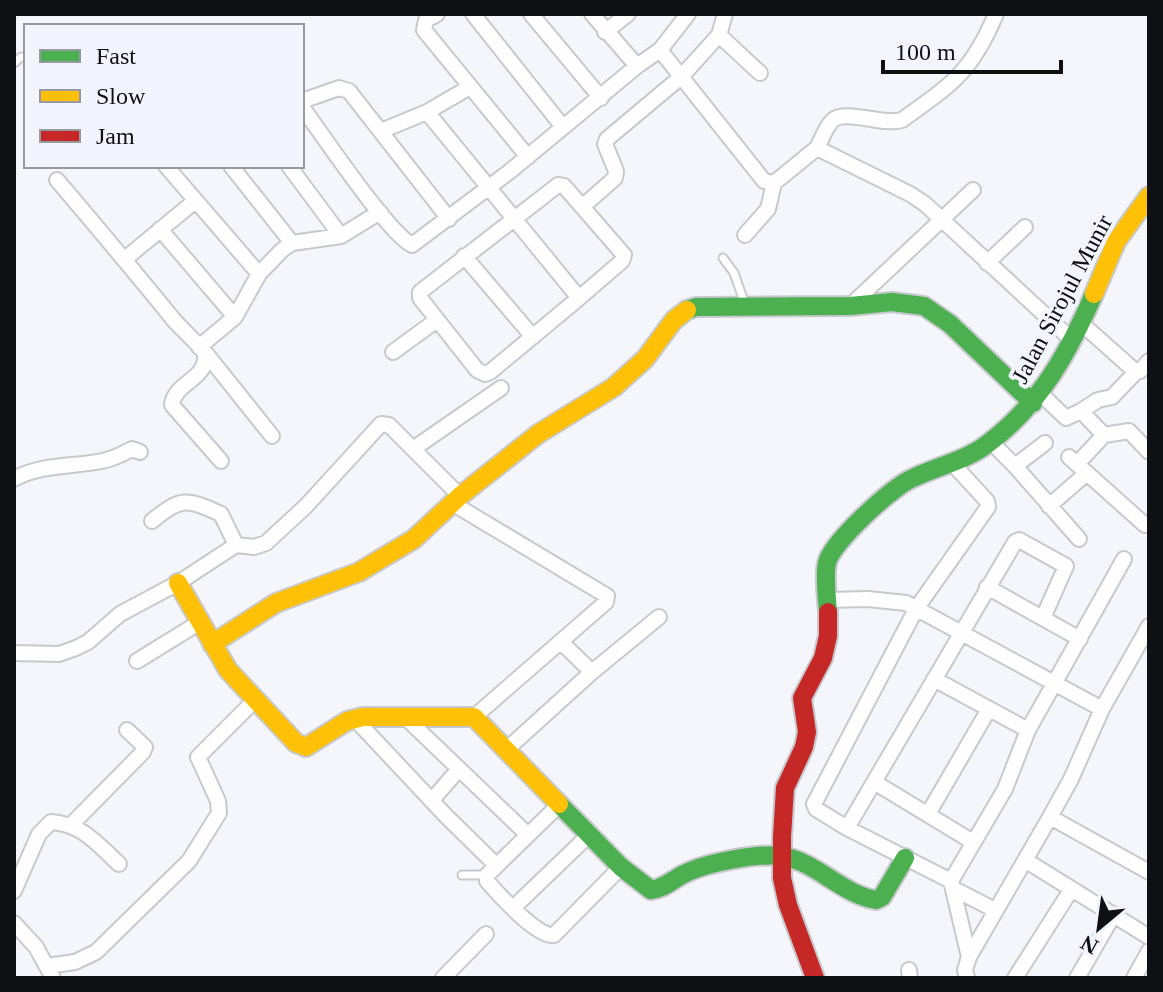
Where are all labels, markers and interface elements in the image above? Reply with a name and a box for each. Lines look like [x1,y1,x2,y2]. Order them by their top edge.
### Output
legend [24,24,304,168]
scale bar [883,24,1061,74]
text: 100 m [895,39,956,65]
text: Fast [96,43,136,69]
text: Slow [96,83,146,109]
text: Jam [96,123,135,149]
street label: Jalan Sirojul Munir [1007,210,1117,388]
north arrow [1059,888,1139,968]
text: N [1076,930,1103,960]

